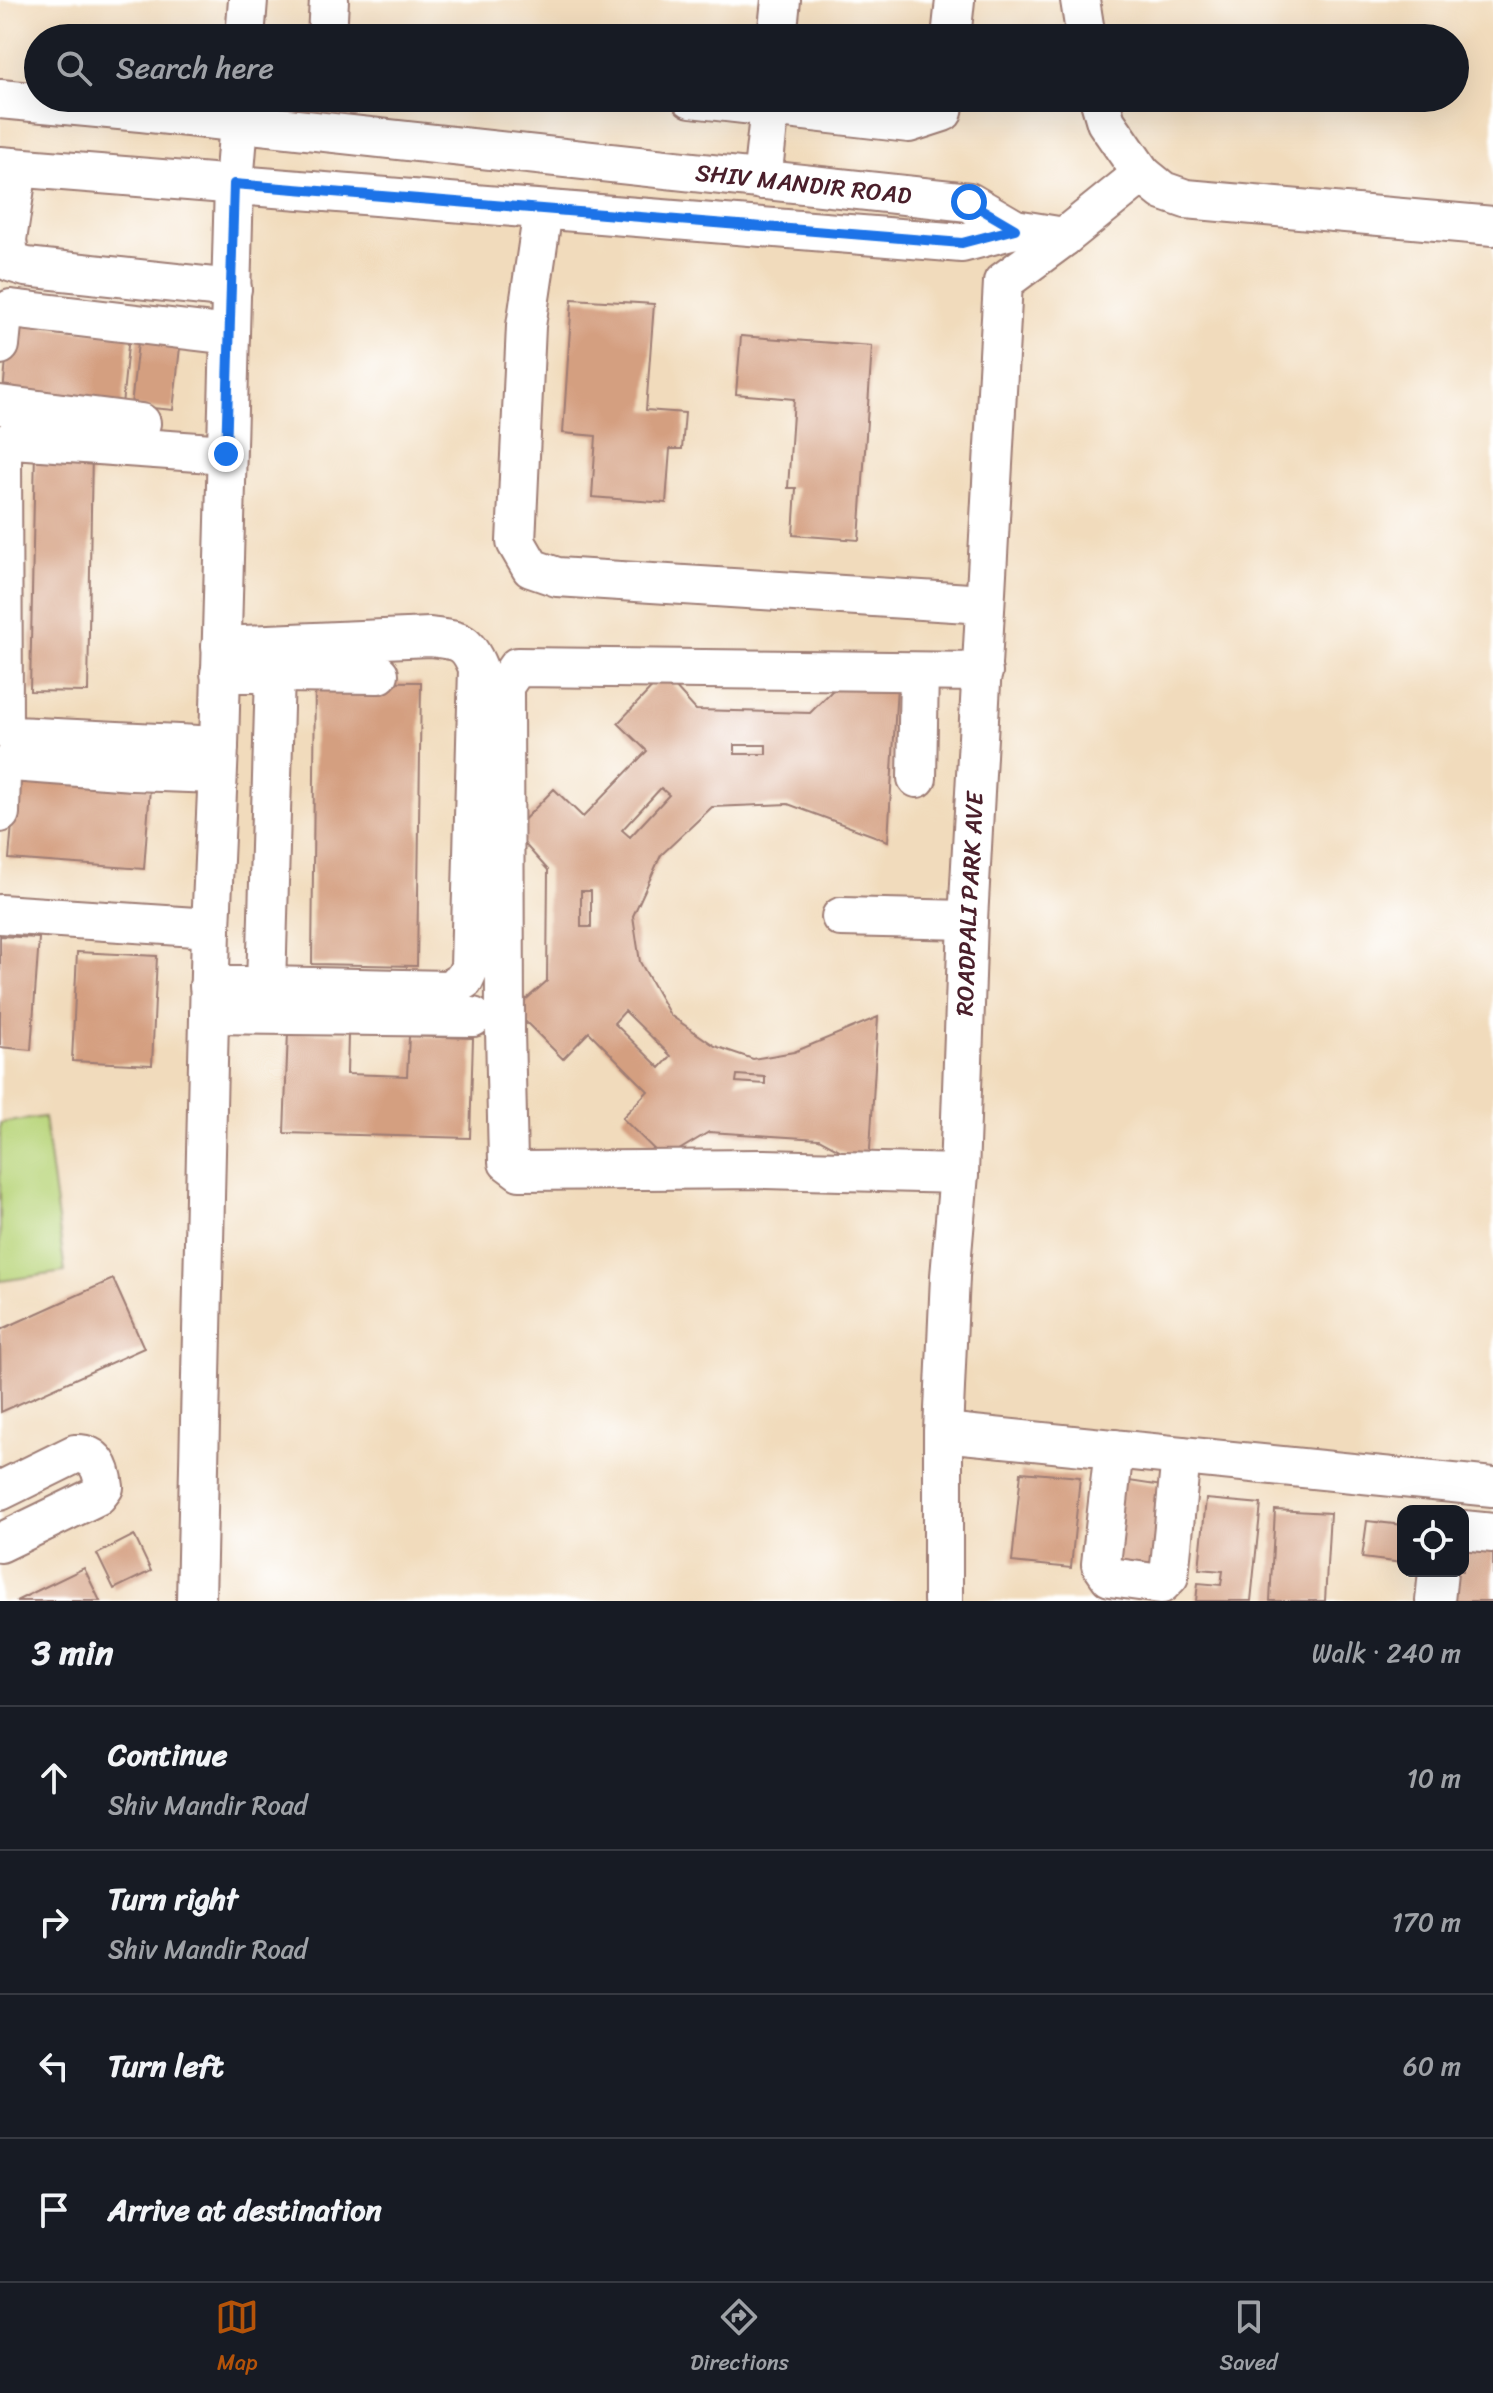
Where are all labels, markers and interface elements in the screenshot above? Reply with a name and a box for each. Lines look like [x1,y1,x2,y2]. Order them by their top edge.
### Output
search box [24,24,1469,112]
text: Search here [116,41,274,95]
icon: search [52,46,96,90]
street label: SHIV MANDIR ROAD [693,151,914,217]
route start [951,184,987,220]
route end [208,436,244,472]
street label: ROADPALI PARK AVE [944,789,996,1017]
map controls [1397,1505,1469,1577]
button: locate [1397,1505,1469,1577]
text: 3 min [32,1623,113,1683]
text: Walk · 240 m [1312,1630,1461,1676]
text: Continue [108,1728,227,1782]
text: 10 m [1407,1755,1461,1801]
icon: ahead [32,1756,76,1800]
text: Shiv Mandir Road [108,1782,307,1828]
text: Turn right [108,1872,238,1926]
text: 170 m [1392,1899,1461,1945]
icon: right [32,1900,76,1944]
text: Shiv Mandir Road [108,1926,307,1972]
text: Turn left [108,2039,224,2093]
text: 60 m [1403,2043,1461,2089]
icon: left [32,2044,76,2088]
text: Arrive at destination [108,2183,382,2237]
icon: arrive [32,2188,76,2232]
tab: Map [215,2295,259,2382]
tab: Directions [690,2295,789,2382]
tab: Saved [1220,2295,1278,2382]

